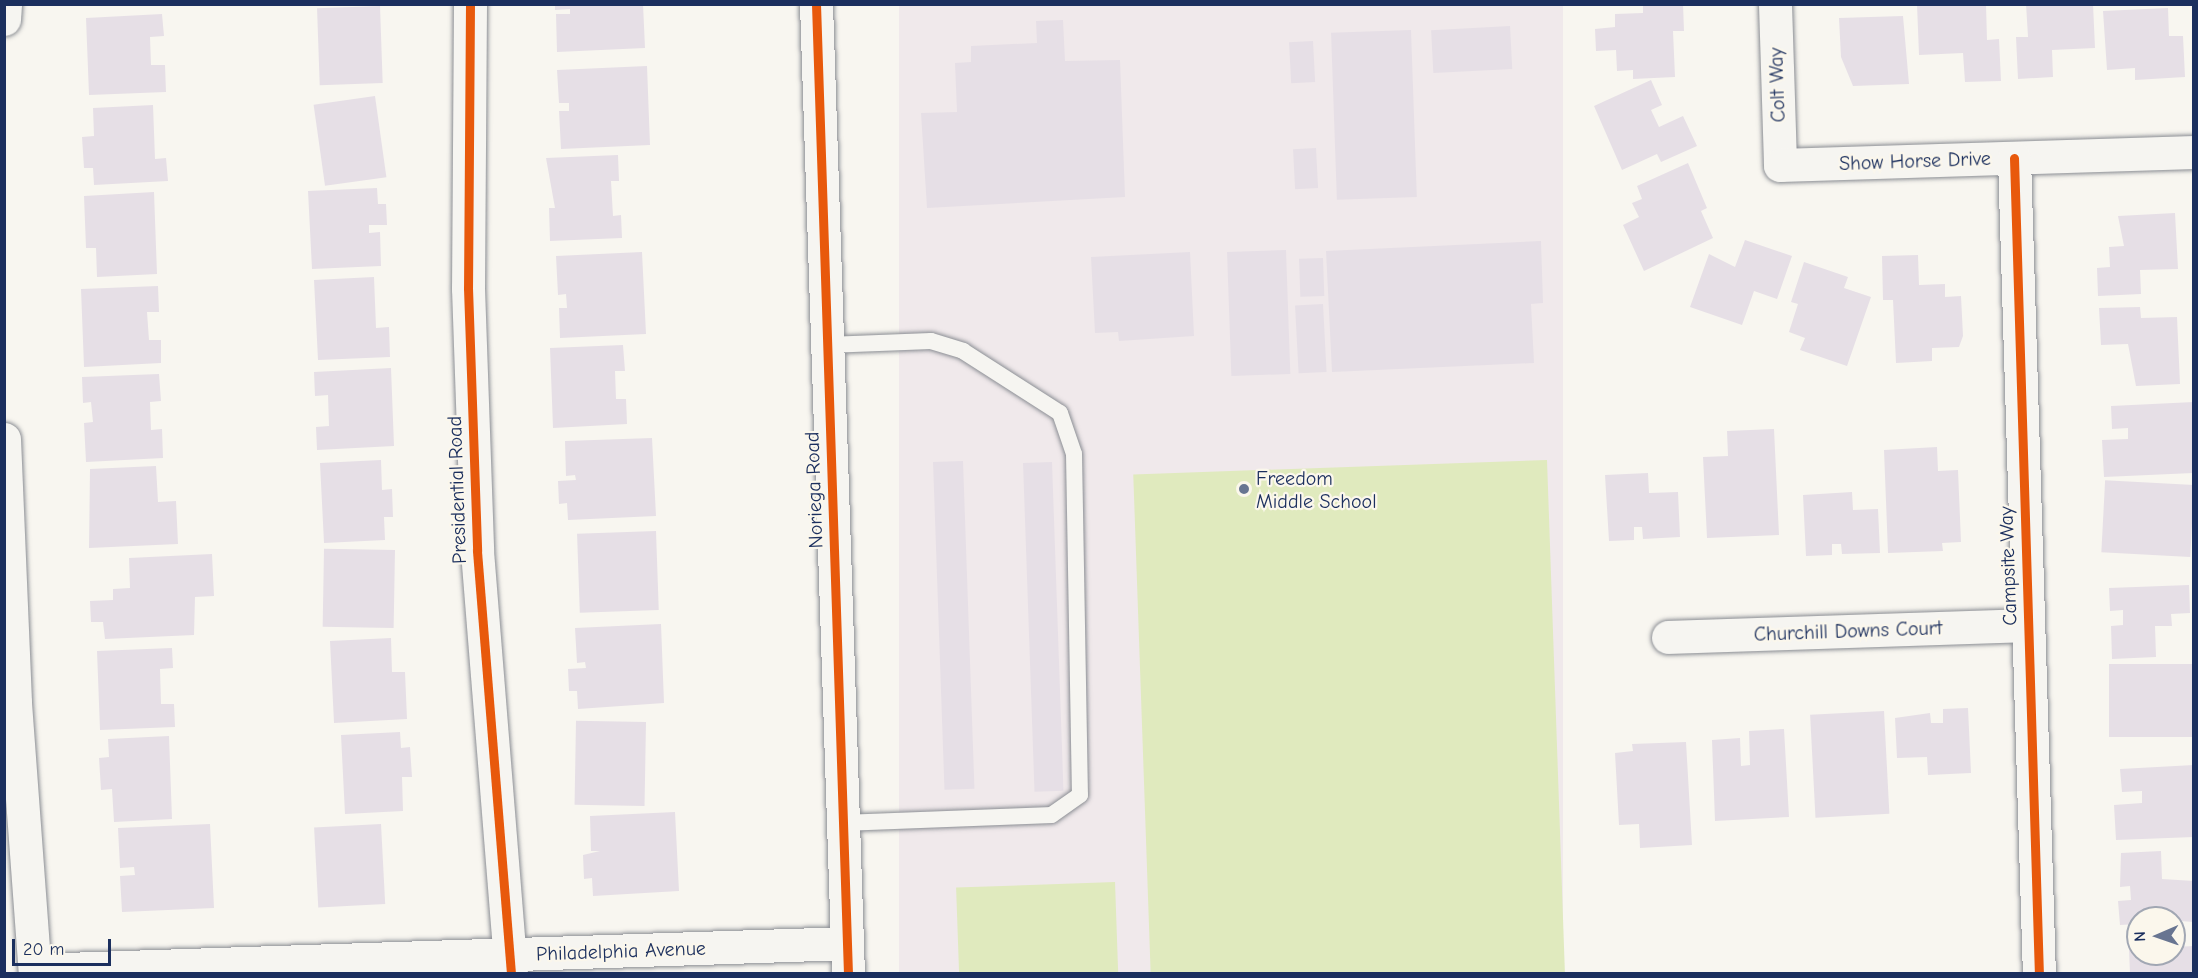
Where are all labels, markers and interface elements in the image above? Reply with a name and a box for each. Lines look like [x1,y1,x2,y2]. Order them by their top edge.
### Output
street label: Colt Way [1764,47,1790,123]
street label: Show Horse Drive [1839,146,1991,176]
street label: Presidential Road [442,416,472,564]
street label: Noriega Road [800,431,828,549]
place label: Freedom Middle School [1256,466,1377,513]
marker: Freedom Middle School [1237,482,1251,496]
street label: Campsite Way [1994,506,2022,626]
street label: Churchill Downs Court [1753,616,1943,646]
north arrow [2126,906,2186,966]
scale bar [15,927,114,965]
text: N [2131,931,2149,942]
street label: Philadelphia Avenue [536,936,706,966]
text: 20 m [23,939,64,960]

